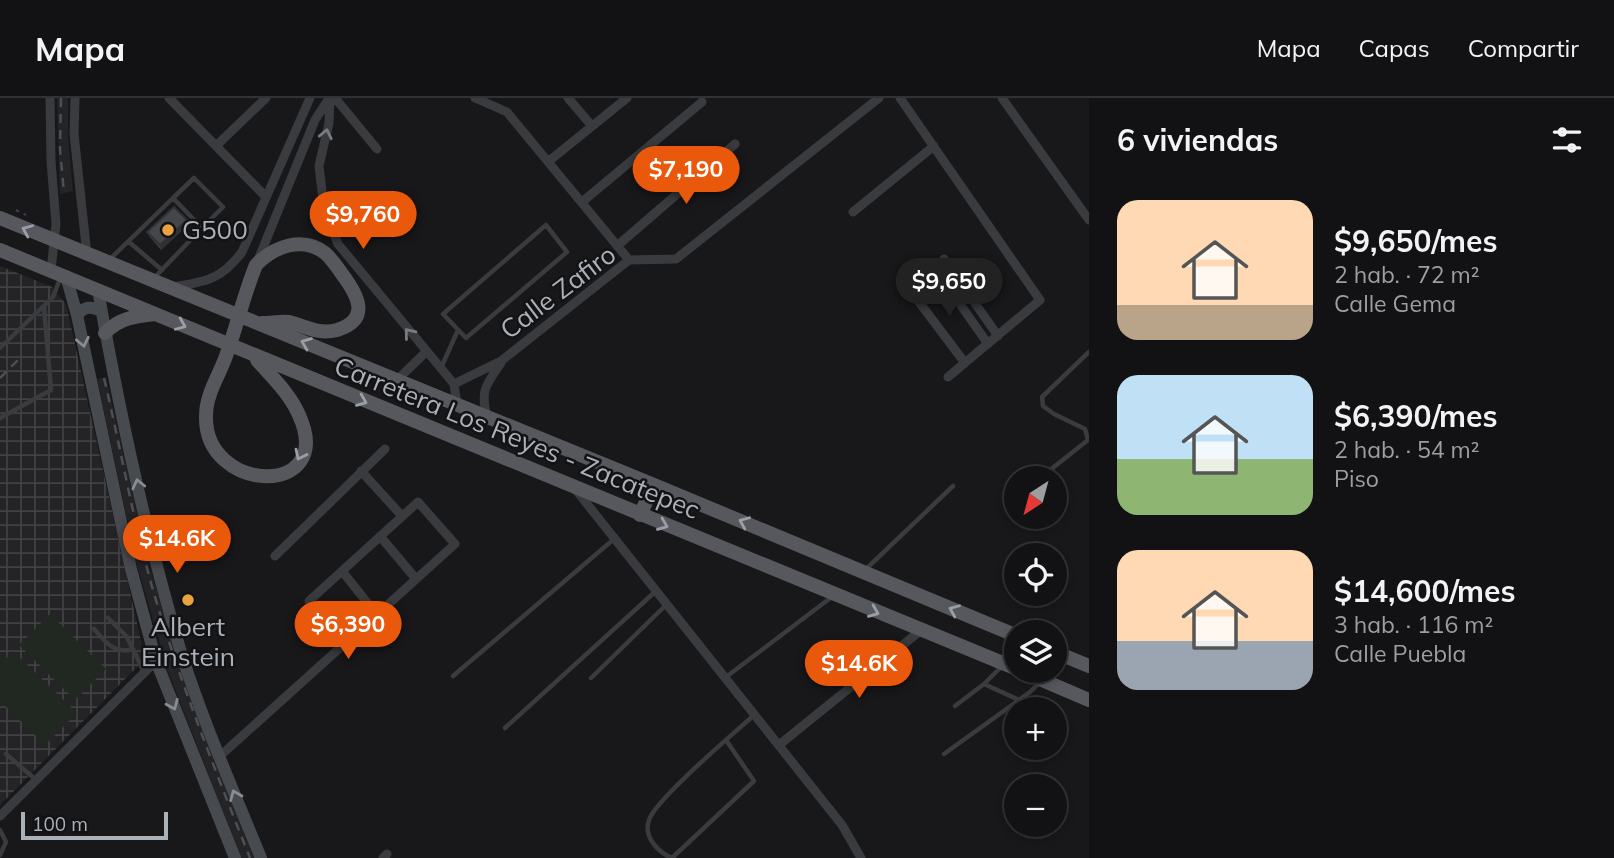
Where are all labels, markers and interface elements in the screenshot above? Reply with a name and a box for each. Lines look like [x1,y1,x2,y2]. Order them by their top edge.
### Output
text: Mapa [35,28,125,69]
text: Mapa [1257,33,1321,63]
text: Capas [1359,33,1430,63]
text: Compartir [1468,33,1579,63]
text: 6 viviendas [1117,121,1278,159]
icon: filters [1548,121,1586,159]
one-way arrow [318,128,333,140]
pin: $7,190 [629,146,743,206]
text: $7,190 [649,154,723,183]
pin: $9,760 [306,192,420,251]
text: $9,760 [326,199,400,228]
place label: G500 [182,213,248,246]
marker: G500 [160,222,176,238]
text: $9,650/mes [1334,222,1498,260]
one-way arrow [22,224,35,238]
icon: home [1173,228,1257,312]
street label: Calle Zafiro [493,237,622,346]
pin: $9,650 [892,258,1006,318]
text: 2 hab. · 72 m² [1334,260,1479,289]
text: $9,650 [912,266,986,295]
text: Calle Gema [1334,289,1456,318]
one-way arrow [174,317,187,331]
one-way arrow [405,328,418,340]
one-way arrow [74,336,89,348]
one-way arrow [301,338,313,352]
street label: Carretera Los Reyes - Zacatepec [330,349,705,526]
one-way arrow [355,393,368,407]
text: $6,390/mes [1334,397,1498,435]
icon: home [1173,403,1257,487]
text: 2 hab. · 54 m² [1334,435,1479,464]
one-way arrow [294,448,308,460]
text: Piso [1334,464,1379,493]
north arrow [1004,466,1068,528]
map controls [1004,466,1067,837]
one-way arrow [132,479,147,491]
pin: $14.6K [120,516,234,575]
one-way arrow [657,517,669,531]
one-way arrow [738,517,750,531]
text: $14.6K [139,523,215,552]
button: locate [1004,543,1067,606]
text: $14,600/mes [1334,572,1516,610]
icon: home [1173,578,1257,662]
marker: Albert Einstein [180,592,196,608]
pin: $6,390 [291,602,405,661]
one-way arrow [866,604,879,618]
one-way arrow [948,604,960,618]
text: $6,390 [311,609,385,638]
place label: Albert Einstein [141,610,235,673]
text: 3 hab. · 116 m² [1334,610,1493,639]
button: layers [1004,620,1067,683]
text: Calle Puebla [1334,639,1466,668]
pin: $14.6K [802,640,916,700]
text: $14.6K [821,648,897,677]
button: + [1004,697,1067,760]
one-way arrow [165,698,179,710]
button: − [1004,774,1067,837]
one-way arrow [230,789,244,801]
scale bar [21,809,168,841]
text: 100 m [32,812,88,836]

